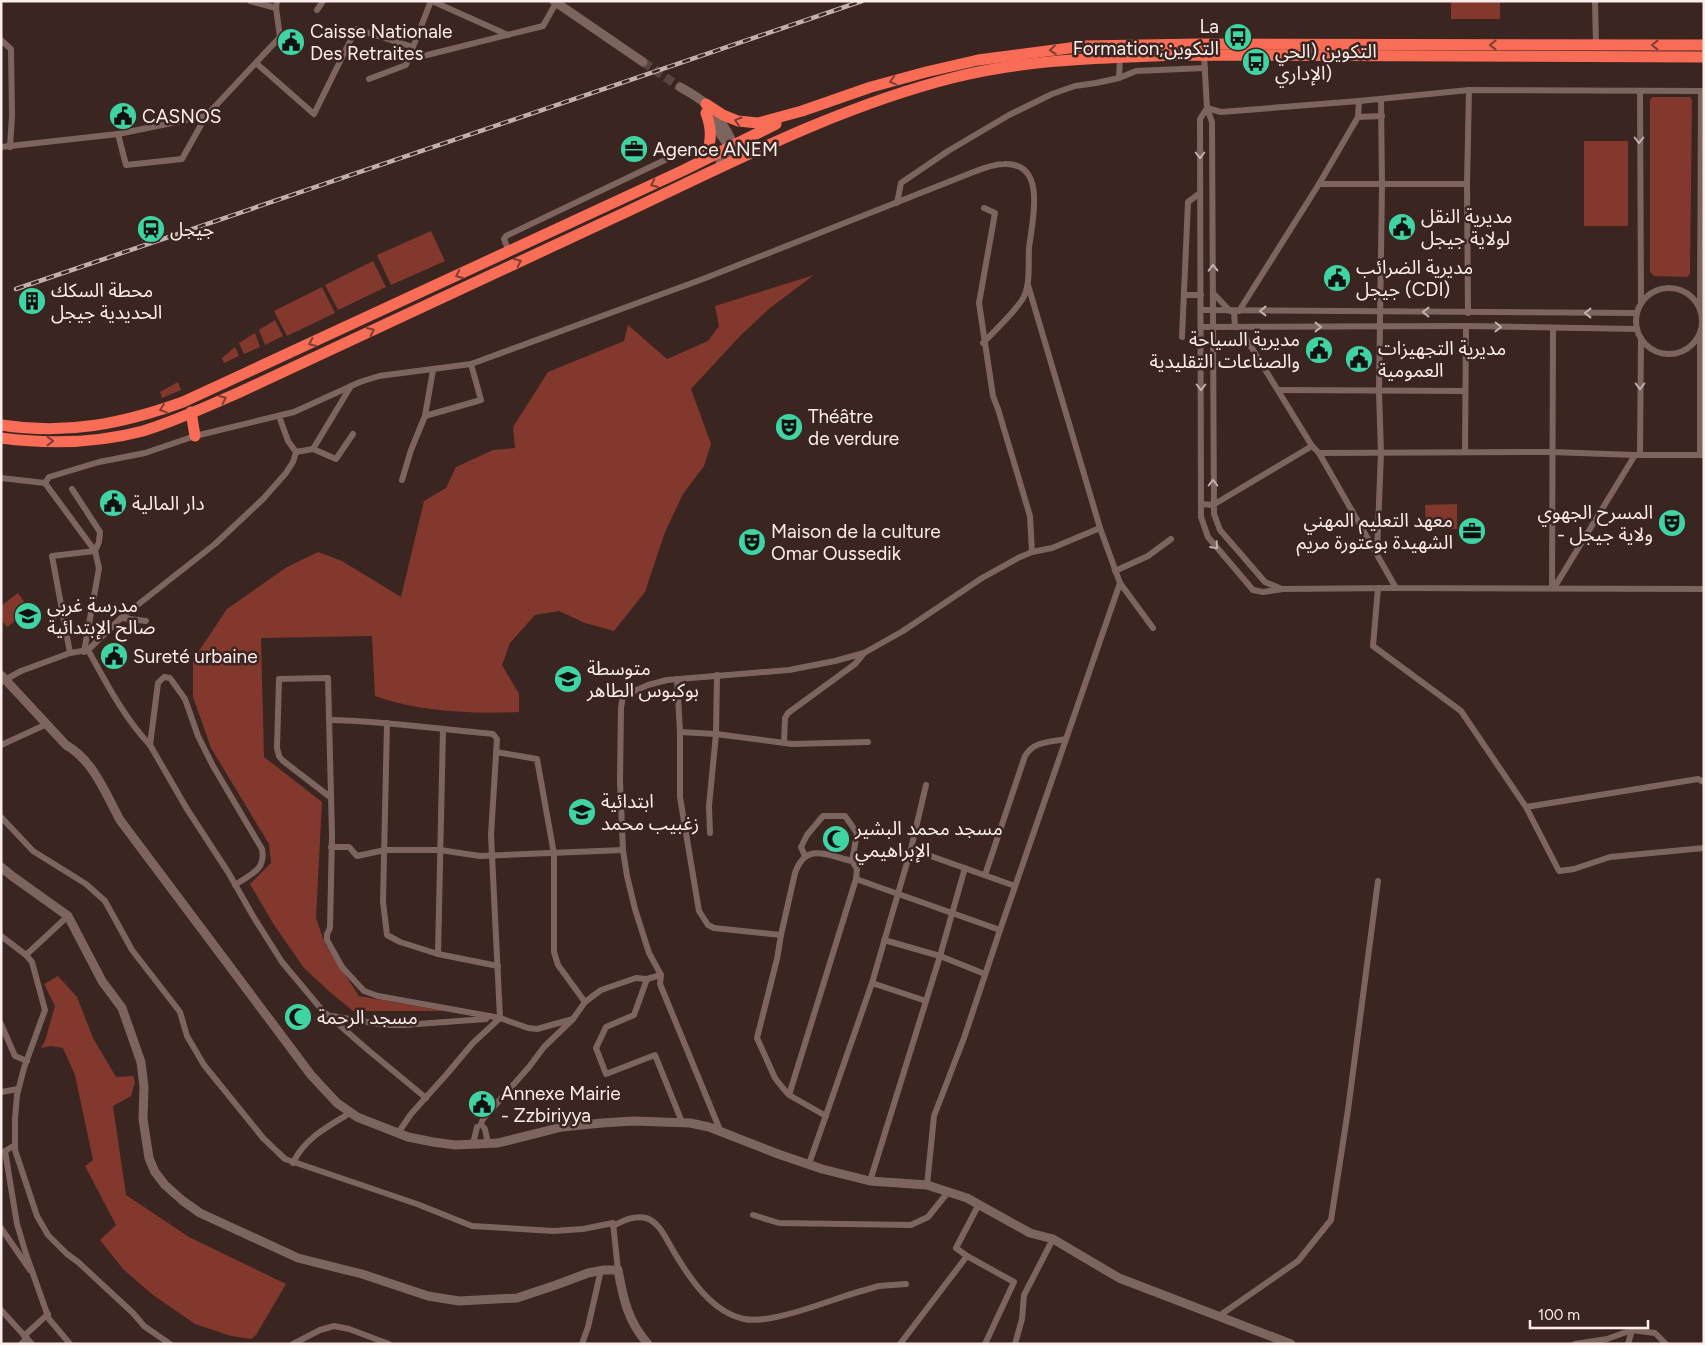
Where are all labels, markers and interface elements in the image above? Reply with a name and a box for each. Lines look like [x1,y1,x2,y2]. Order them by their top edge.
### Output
place label: La Formation;التكوين [1073,15,1219,60]
place label: Caisse Nationale Des Retraites [310,20,452,65]
bus stop icon: La Formation;التكوين [1223,22,1253,52]
public building icon: Caisse Nationale Des Retraites [276,27,306,57]
place label: التكوين (الحي الإداري) [1275,40,1377,88]
one-way arrow [1488,40,1496,50]
one-way arrow [1651,40,1658,50]
one-way arrow [1048,44,1056,55]
bus stop icon: التكوين (الحي الإداري) [1241,47,1271,77]
one-way arrow [889,75,898,86]
public building icon: CASNOS [108,101,138,131]
place label: CASNOS [142,105,221,128]
one-way arrow [735,116,743,126]
office icon: Agence ANEM [619,134,649,164]
one-way arrow [1634,136,1645,144]
place label: Agence ANEM [653,138,778,161]
one-way arrow [1195,151,1205,159]
one-way arrow [650,178,659,188]
place label: مديرية النقل لولاية جيجل [1421,205,1513,250]
public building icon: مديرية النقل لولاية جيجل [1387,212,1417,242]
station icon: جيجل [136,214,166,244]
place label: جيجل [170,218,214,241]
place label: مديرية الضرائب جيجل (CDI) [1356,256,1473,301]
one-way arrow [513,258,522,269]
public building icon: مديرية الضرائب جيجل (CDI) [1322,263,1352,293]
one-way arrow [1208,264,1218,272]
one-way arrow [455,269,464,279]
place label: محطة السكك الحديدية جيجل [51,279,162,324]
building icon: محطة السكك الحديدية جيجل [17,286,47,316]
one-way arrow [1259,306,1266,316]
one-way arrow [1421,307,1429,317]
one-way arrow [1584,308,1592,318]
one-way arrow [1315,322,1323,332]
one-way arrow [1495,322,1503,332]
one-way arrow [365,327,374,337]
place label: مديرية السياحة والصناعات التقليدية [1150,328,1300,373]
public building icon: مديرية السياحة والصناعات التقليدية [1304,335,1334,365]
one-way arrow [308,337,317,347]
place label: مديرية التجهيزات العمومية [1378,337,1506,382]
public building icon: مديرية التجهيزات العمومية [1344,344,1374,374]
one-way arrow [1635,382,1645,390]
one-way arrow [1196,384,1206,391]
one-way arrow [218,395,227,406]
one-way arrow [159,403,168,413]
place label: Théâtre de verdure [808,405,899,450]
theatre icon: Théâtre de verdure [774,412,804,442]
one-way arrow [46,436,54,446]
one-way arrow [1208,479,1218,487]
public building icon: دار المالية [98,488,128,518]
place label: دار المالية [132,492,205,515]
place label: المسرح الجهوي - ولاية جيجل [1537,501,1653,546]
theatre icon: المسرح الجهوي - ولاية جيجل [1657,508,1687,538]
place label: معهد التعليم المهني الشهيدة بوعتورة مريم [1297,509,1453,557]
office icon: معهد التعليم المهني الشهيدة بوعتورة مريم [1457,516,1487,546]
place label: Maison de la culture Omar Oussedik [771,520,941,565]
theatre icon: Maison de la culture Omar Oussedik [737,527,767,557]
one-way arrow [1210,540,1219,549]
place label: مدرسة غربي صالح الإبتدائية [47,594,156,642]
school or university icon: مدرسة غربي صالح الإبتدائية [13,601,43,631]
public building icon: Sureté urbaine [99,641,129,671]
place label: Sureté urbaine [133,645,258,668]
place label: متوسطة بوكبوس الطاهر [586,657,699,702]
school or university icon: متوسطة بوكبوس الطاهر [553,664,583,694]
place label: ابتدائية زغبيب محمد [601,790,699,835]
school or university icon: ابتدائية زغبيب محمد [567,797,597,827]
place label: مسجد محمد البشير الإبراهيمي [854,817,1003,865]
mosque icon: مسجد محمد البشير الإبراهيمي [821,824,851,854]
mosque icon: مسجد الرحمة [283,1002,313,1032]
place label: مسجد الرحمة [317,1006,418,1029]
place label: Annexe Mairie - Zzbiriyya [501,1082,621,1127]
public building icon: Annexe Mairie - Zzbiriyya [467,1089,497,1119]
scale bar [1530,1298,1648,1330]
text: 100 m [1538,1306,1580,1324]

